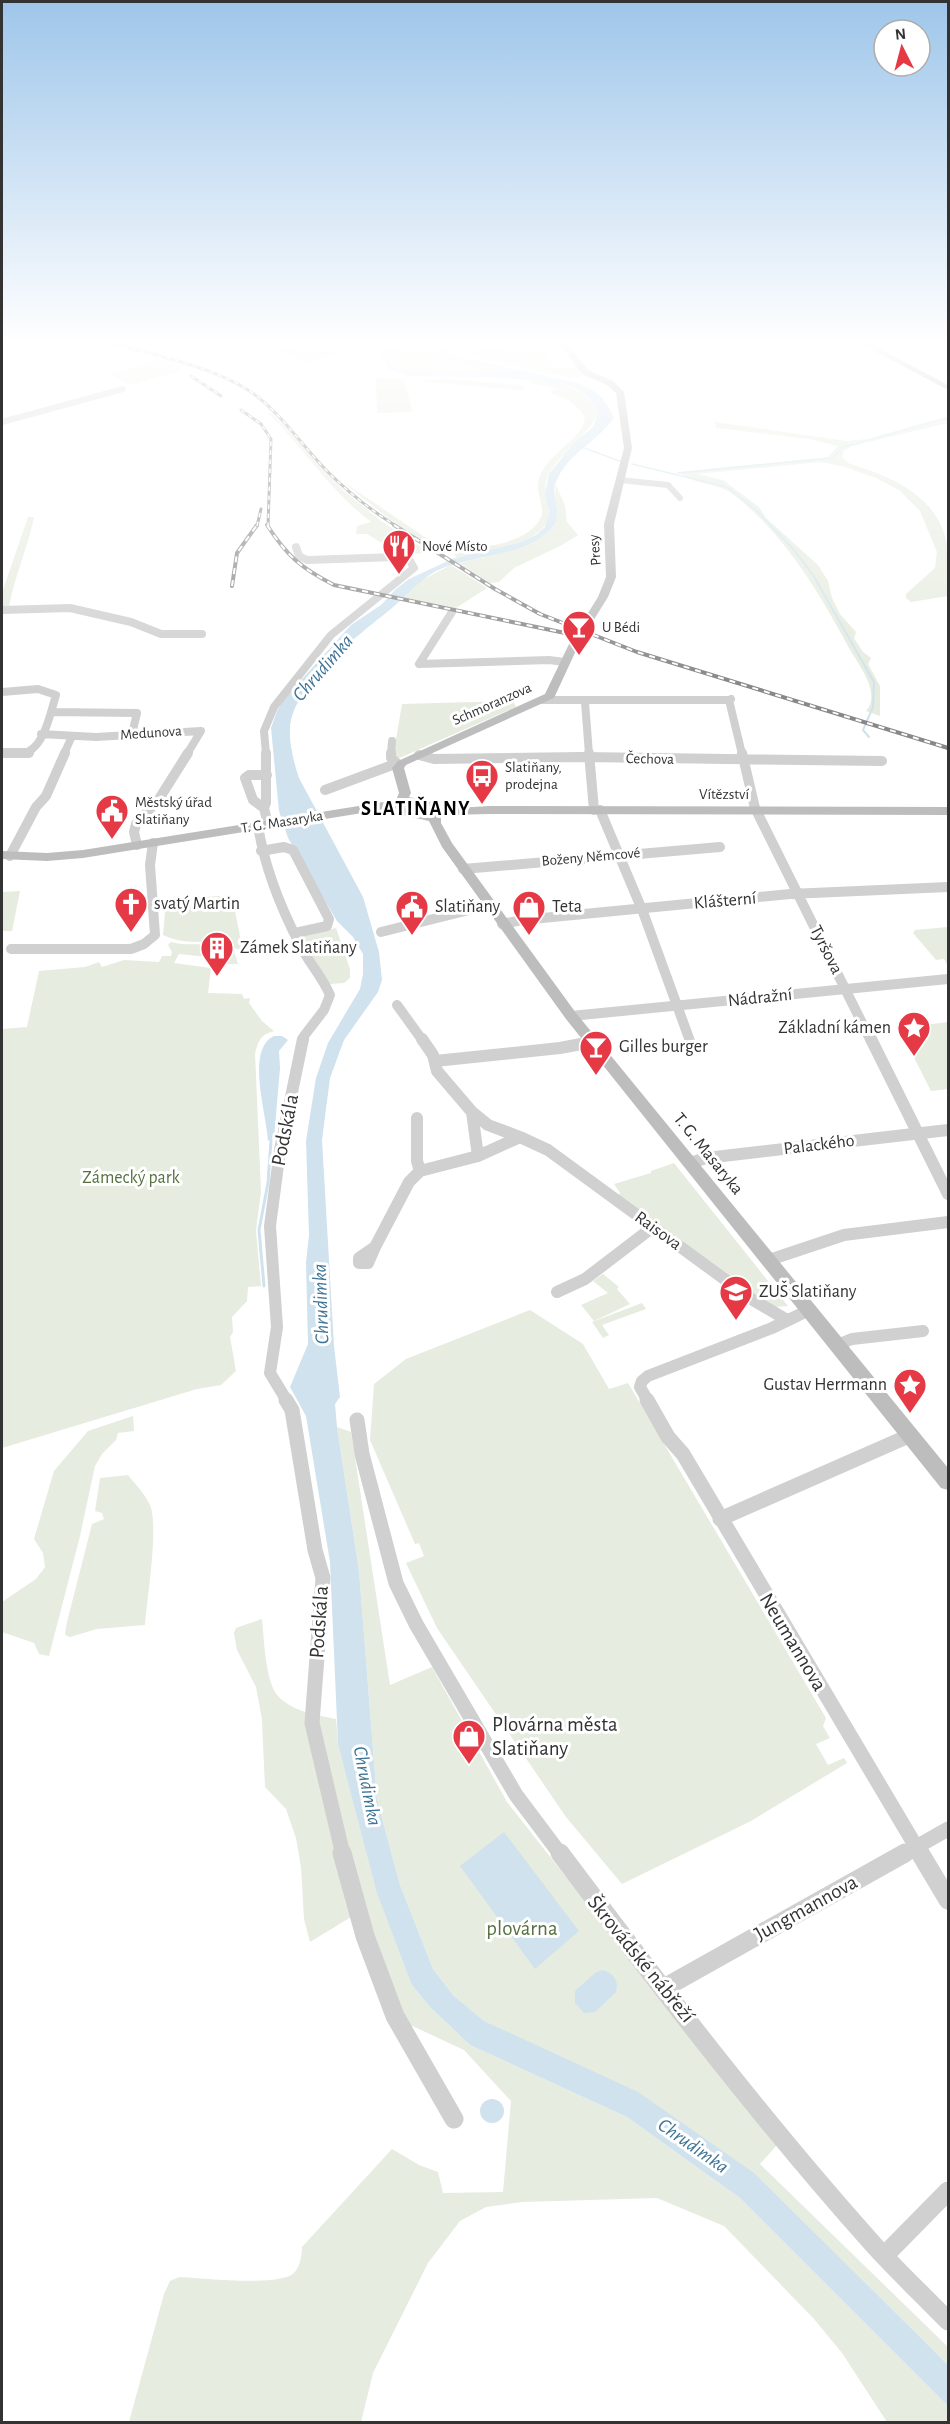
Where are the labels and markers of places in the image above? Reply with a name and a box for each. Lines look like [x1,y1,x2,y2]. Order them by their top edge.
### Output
restaurant icon: Nové Místo [381,528,417,575]
place label: Nové Místo [422,539,488,554]
bar icon: U Bédi [561,609,597,656]
place label: U Bédi [602,620,640,635]
bus stop icon: Slatiňany, prodejna [464,758,500,805]
place label: Slatiňany, prodejna [505,760,562,792]
public building icon: Městský úřad Slatiňany [94,793,130,840]
place label: Městský úřad Slatiňany [135,795,212,827]
church icon: svatý Martin [113,886,149,933]
public building icon: Slatiňany [394,889,430,936]
shop icon: Teta [511,889,547,936]
place label: svatý Martin [154,895,240,913]
place label: Slatiňany [435,898,501,916]
place label: Teta [552,898,582,916]
building icon: Zámek Slatiňany [199,930,235,977]
place label: Zámek Slatiňany [240,939,357,957]
place icon: Základní kámen [896,1010,932,1057]
place label: Základní kámen [778,1019,891,1037]
bar icon: Gilles burger [578,1029,614,1076]
place label: Gilles burger [619,1038,708,1056]
school or university icon: ZUŠ Slatiňany [718,1274,754,1321]
place label: ZUŠ Slatiňany [759,1280,857,1301]
place icon: Gustav Herrmann [892,1367,928,1414]
place label: Gustav Herrmann [764,1376,887,1394]
place label: Plovárna města Slatiňany [492,1714,618,1759]
shop icon: Plovárna města Slatiňany [451,1718,487,1765]

